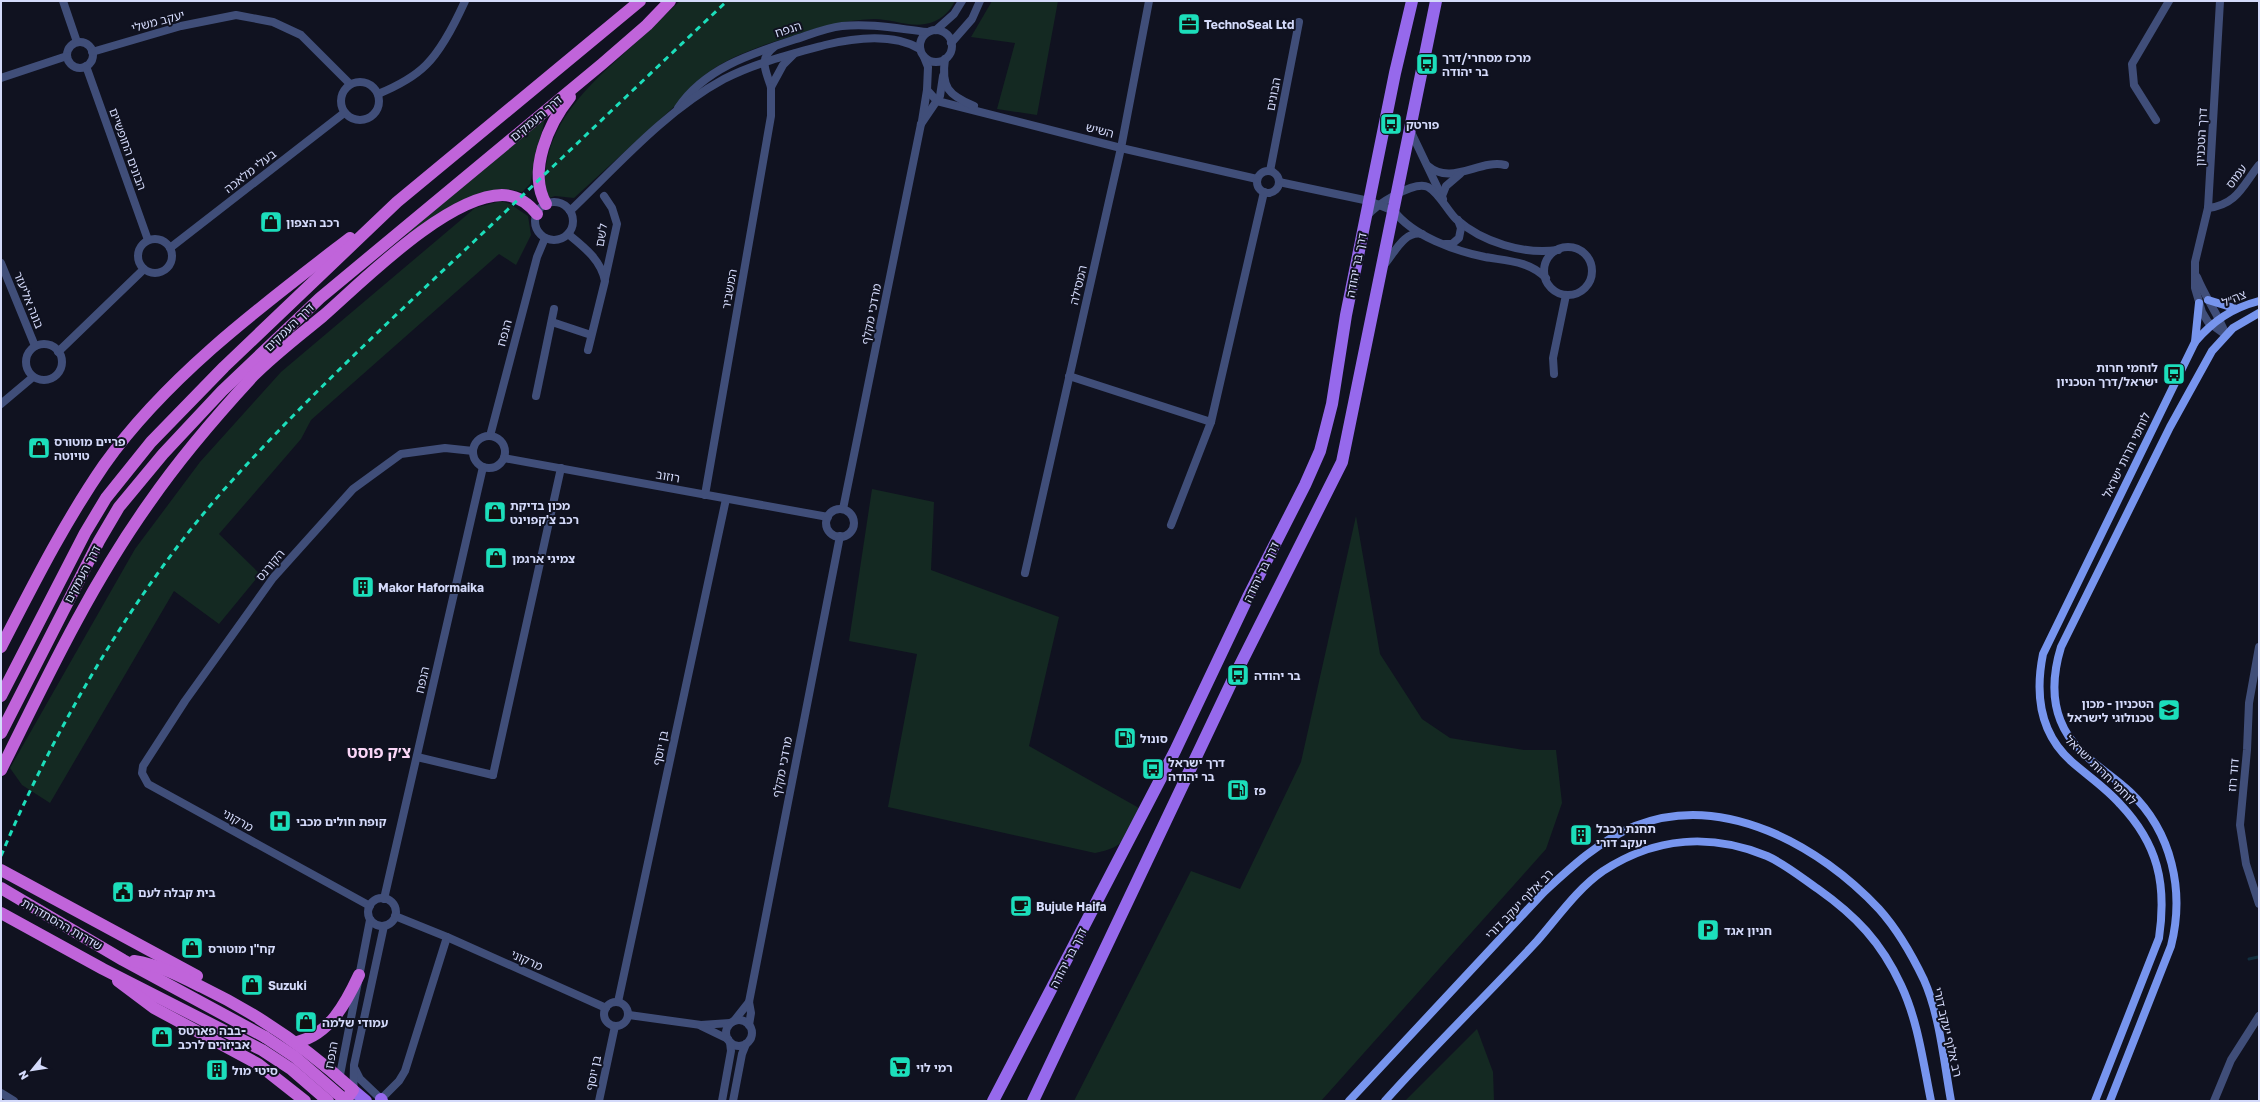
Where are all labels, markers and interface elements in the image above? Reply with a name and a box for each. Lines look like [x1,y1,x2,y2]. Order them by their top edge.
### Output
street label: יעקב משלי [130,7,186,35]
office icon: TechnoSeal Ltd [1176,11,1202,37]
place label: TechnoSeal Ltd [1204,17,1294,32]
street label: הנפח [773,18,803,40]
place label: מרכז מסחרי/דרך בר יהודה [1442,50,1531,79]
bus stop icon: מרכז מסחרי/דרך בר יהודה [1414,51,1440,77]
street label: הבונים [1262,76,1284,112]
street label: דרך העמקים [507,92,565,144]
street label: הבונים החופשיים [106,106,150,192]
street label: דרך הטכניון [2192,107,2210,167]
bus stop icon: פורטק [1378,111,1404,137]
place label: פורטק [1406,117,1440,132]
street label: השיש [1084,119,1116,141]
street label: בעלי מלאכה [221,146,279,196]
street label: עמוס [2222,161,2250,191]
shop icon: רכב הצפון [258,209,284,235]
place label: רכב הצפון [286,215,339,230]
street label: לשם [592,222,610,248]
street label: דרך בר יהודה [1342,231,1370,299]
street label: המסילה [1066,264,1090,306]
street label: המשביר [718,268,740,310]
street label: בונה אליעזר [11,269,47,331]
street label: מרדכי מקלף [858,282,884,346]
street label: צה״ל [2220,286,2249,310]
street label: דרך העמקים [261,299,317,354]
street label: הנפח [493,318,515,348]
place label: לוחמי חרות ישראל/דרך הטכניון [2056,360,2158,389]
bus stop icon: לוחמי חרות ישראל/דרך הטכניון [2161,361,2187,387]
street label: לוחמי חרות ישראל [2099,410,2153,500]
place label: פריים מוטורס טויוטה [54,434,126,463]
shop icon: פריים מוטורס טויוטה [26,435,52,461]
street label: רוזוב [655,467,681,485]
place label: מכון בדיקת רכב צ'קפוינט [510,498,579,527]
shop icon: מכון בדיקת רכב צ'קפוינט [482,499,508,525]
street label: דרך בר יהודה [1240,539,1282,605]
street label: דרך העמקים [61,542,104,605]
shop icon: צמיגי ארגמן [483,545,509,571]
street label: הקורנס [252,546,288,584]
place label: צמיגי ארגמן [512,551,575,566]
building icon: Makor Haformaika [350,574,376,600]
place label: Makor Haformaika [378,580,484,595]
bus stop icon: בר יהודה [1225,662,1251,688]
street label: הנפח [412,665,432,695]
place label: בר יהודה [1254,668,1301,683]
place label: הטכניון - מכון טכנולוגי לישראל [2067,696,2154,725]
school or university icon: הטכניון - מכון טכנולוגי לישראל [2156,697,2182,723]
fuel station icon: סונול [1112,725,1138,751]
street label: בן יוסף [649,729,671,767]
place label: סונול [1140,731,1168,746]
street label: לוחמי חרות ישראל [2062,732,2140,808]
street label: מרדכי מקלף [769,735,795,799]
district label: צ׳ק פוסט [347,742,411,762]
place label: דרך ישראל בר יהודה [1168,755,1225,784]
bus stop icon: דרך ישראל בר יהודה [1140,756,1166,782]
street label: דוד רוז [2224,757,2242,792]
fuel station icon: פז [1225,777,1251,803]
place label: פז [1254,783,1266,798]
street label: מרקוני [220,805,256,835]
hospital icon: קופת חולים מכבי [267,808,293,834]
place label: קופת חולים מכבי [296,814,387,829]
place label: תחנת רכבל יעקב דורי [1596,821,1656,850]
building icon: תחנת רכבל יעקב דורי [1568,822,1594,848]
street label: רב אלוף יעקב דורי [1482,866,1556,942]
public building icon: בית קבלה לעם [110,879,136,905]
place label: בית קבלה לעם [138,885,216,900]
cafe icon: Bujule Haifa [1008,893,1034,919]
street label: שדרות ההסתדרות [19,895,105,953]
place label: Bujule Haifa [1036,899,1107,914]
parking icon: חניון אגד [1695,917,1721,943]
place label: חניון אגד [1724,923,1772,938]
street label: דרך בר יהודה [1046,925,1090,991]
shop icon: קח"ן מוטורס [179,935,205,961]
place label: קח"ן מוטורס [208,941,275,956]
street label: מרקוני [509,946,545,974]
shop icon: Suzuki [239,972,265,998]
place label: Suzuki [268,978,307,993]
street label: רב אלוף יעקב דורי [1930,986,1966,1078]
shop icon: עמודי שלמה [293,1009,319,1035]
place label: עמודי שלמה [322,1015,389,1030]
place label: בבה פארטס- אביזרים לרכב [178,1023,250,1052]
shop icon: בבה פארטס- אביזרים לרכב [149,1024,175,1050]
street label: הנפח [321,1040,341,1070]
north arrow [12,1050,52,1090]
street label: בן יוסף [582,1054,604,1092]
supermarket icon: רמי לוי [887,1054,913,1080]
building icon: סיטי מול [204,1057,230,1083]
place label: רמי לוי [916,1060,952,1075]
place label: סיטי מול [232,1063,278,1078]
text: N [15,1068,31,1082]

